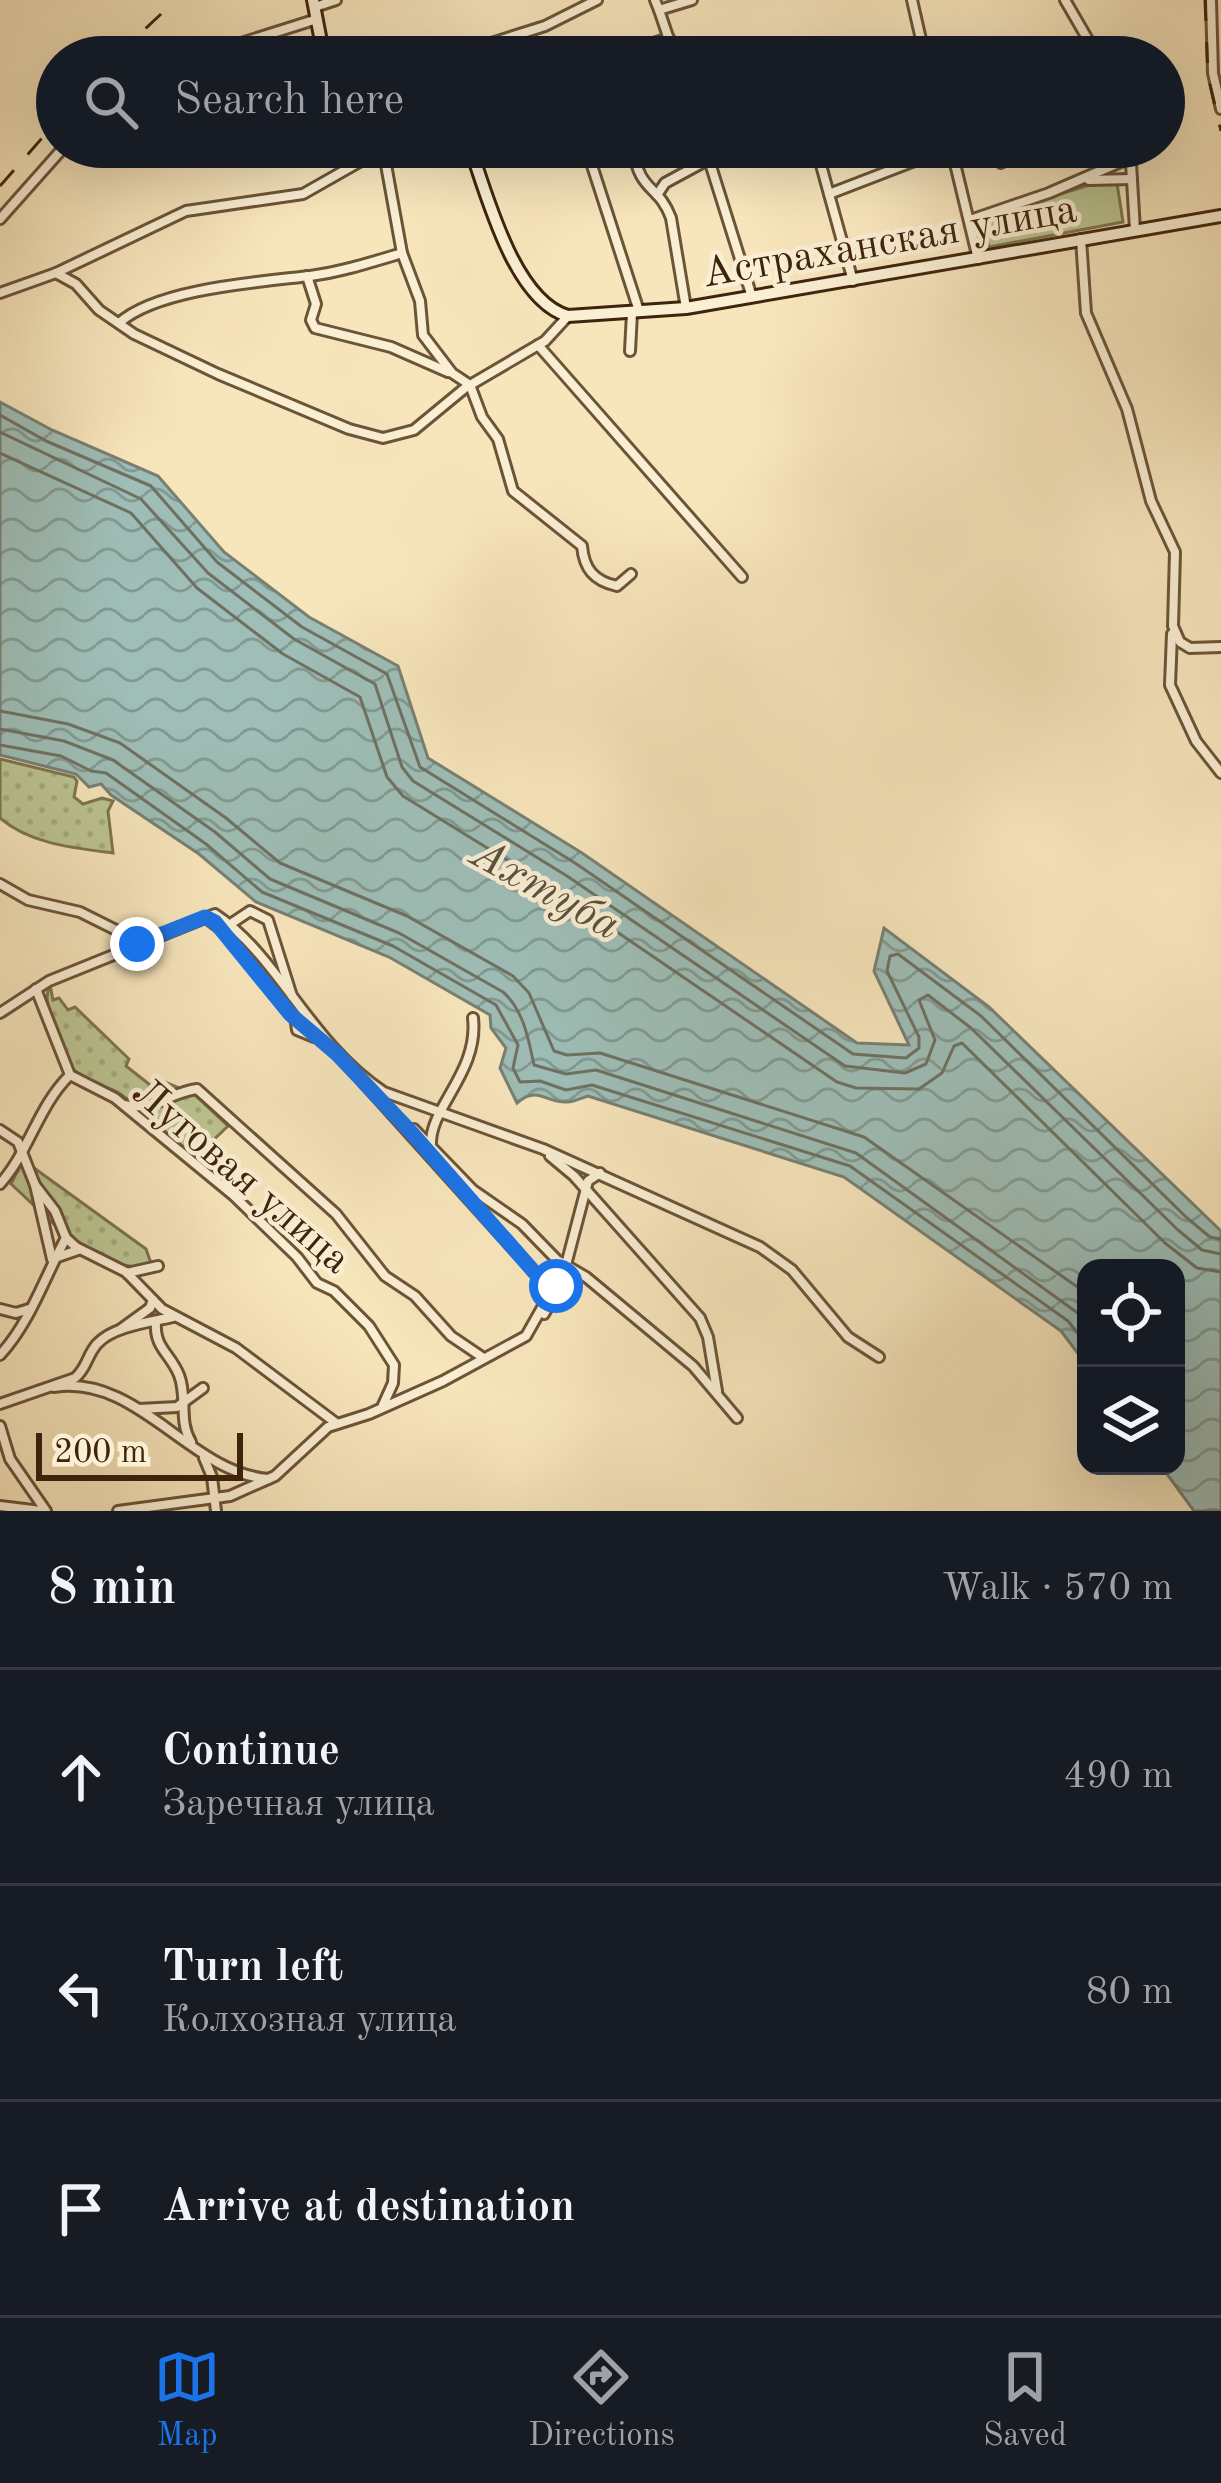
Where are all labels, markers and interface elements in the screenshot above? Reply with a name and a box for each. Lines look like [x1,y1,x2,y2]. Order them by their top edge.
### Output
search box [36,36,1185,168]
icon: search [78,69,144,135]
text: Search here [174,79,404,124]
street label: Астраханская улица [699,189,1080,297]
water label: Ахтуба [461,831,627,950]
route end [110,917,164,971]
street label: Луговая улица [123,1071,357,1283]
route start [529,1259,583,1313]
map controls [1077,1259,1185,1475]
button: locate [1077,1259,1185,1367]
button: layers [1077,1367,1185,1475]
scale bar [36,1427,243,1480]
text: 200 m [54,1437,147,1470]
text: 8 min [48,1564,176,1615]
text: Walk · 570 m [942,1569,1173,1608]
text: Continue [162,1730,340,1775]
icon: ahead [48,1744,114,1810]
text: 490 m [1063,1757,1173,1796]
text: Заречная улица [162,1785,435,1824]
text: Turn left [162,1946,343,1991]
icon: left [48,1960,114,2026]
text: 80 m [1086,1973,1173,2012]
text: Колхозная улица [162,2001,457,2040]
icon: arrive [48,2176,114,2242]
text: Arrive at destination [162,2186,575,2231]
tab: Map [154,2344,220,2457]
tab: Directions [528,2344,675,2457]
tab: Saved [983,2344,1067,2457]

